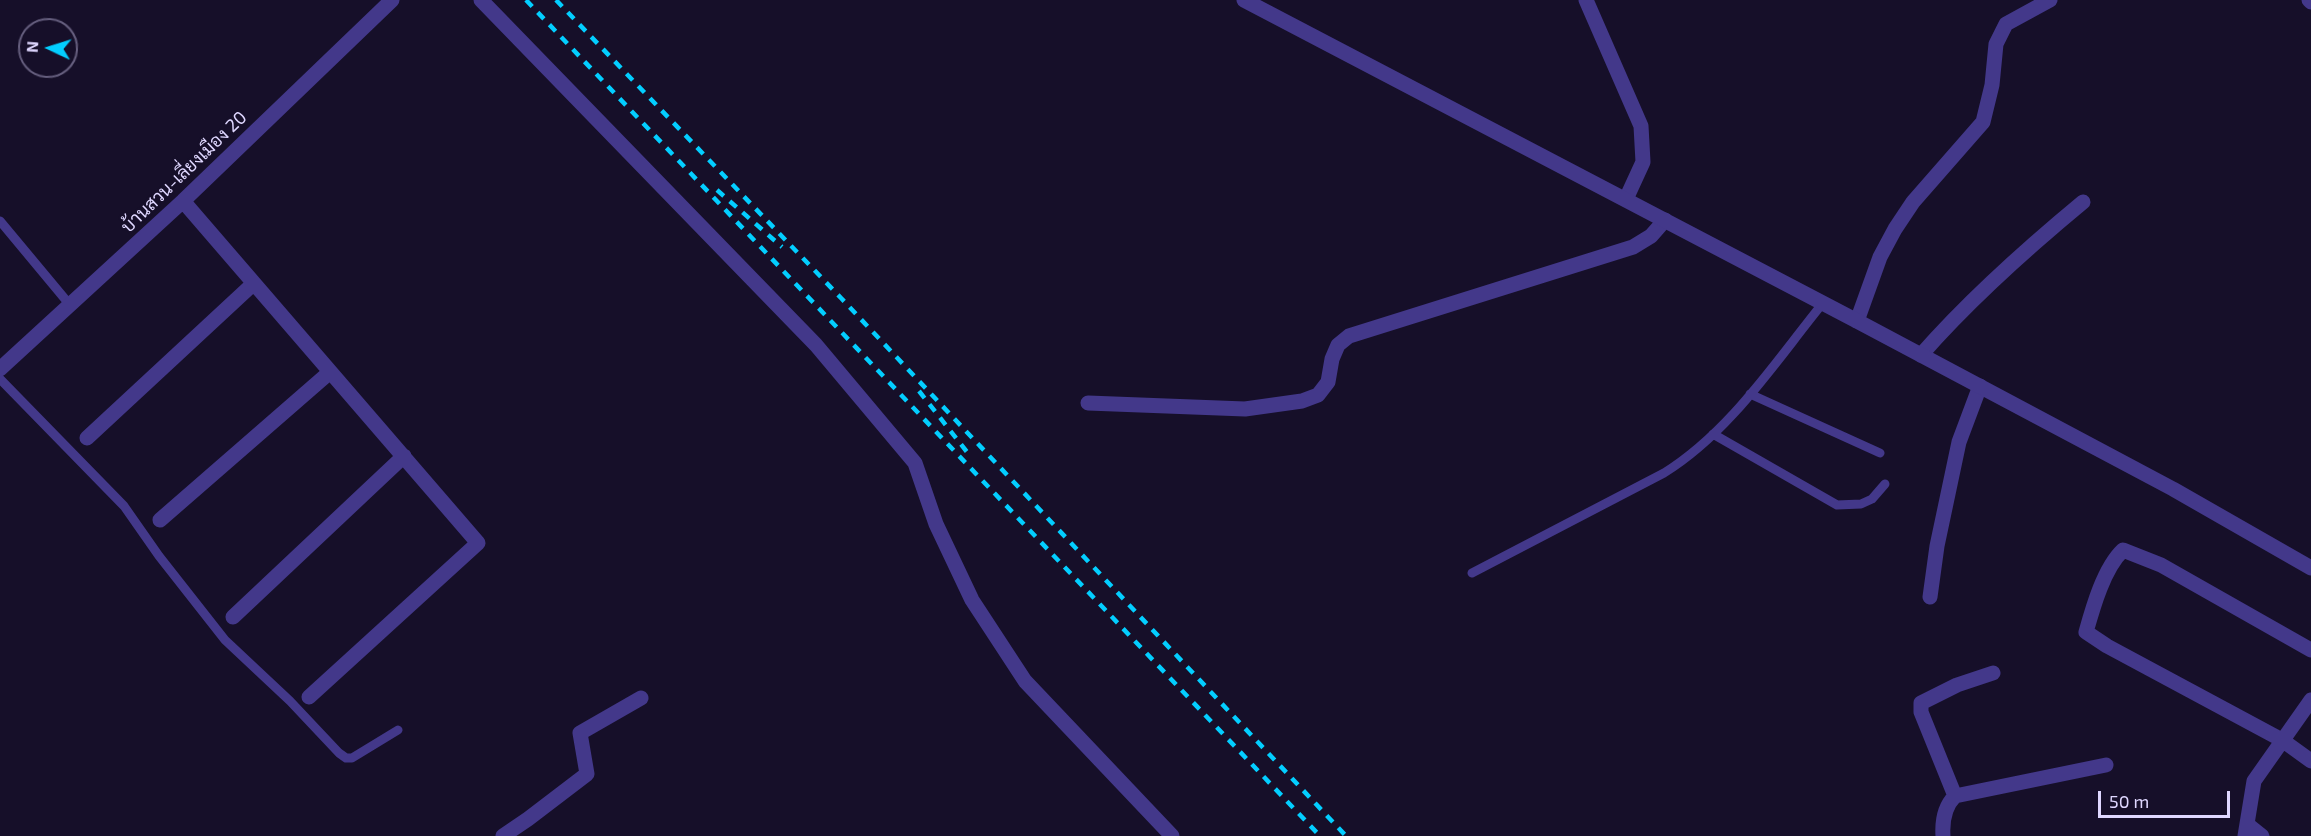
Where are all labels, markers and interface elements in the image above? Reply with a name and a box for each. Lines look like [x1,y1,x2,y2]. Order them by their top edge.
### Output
north arrow [18,18,78,78]
text: N [22,40,41,53]
street label: บ้านสวน-เลี่ยงเมือง 20 [117,107,251,237]
scale bar [2101,779,2233,817]
text: 50 m [2109,790,2149,812]

